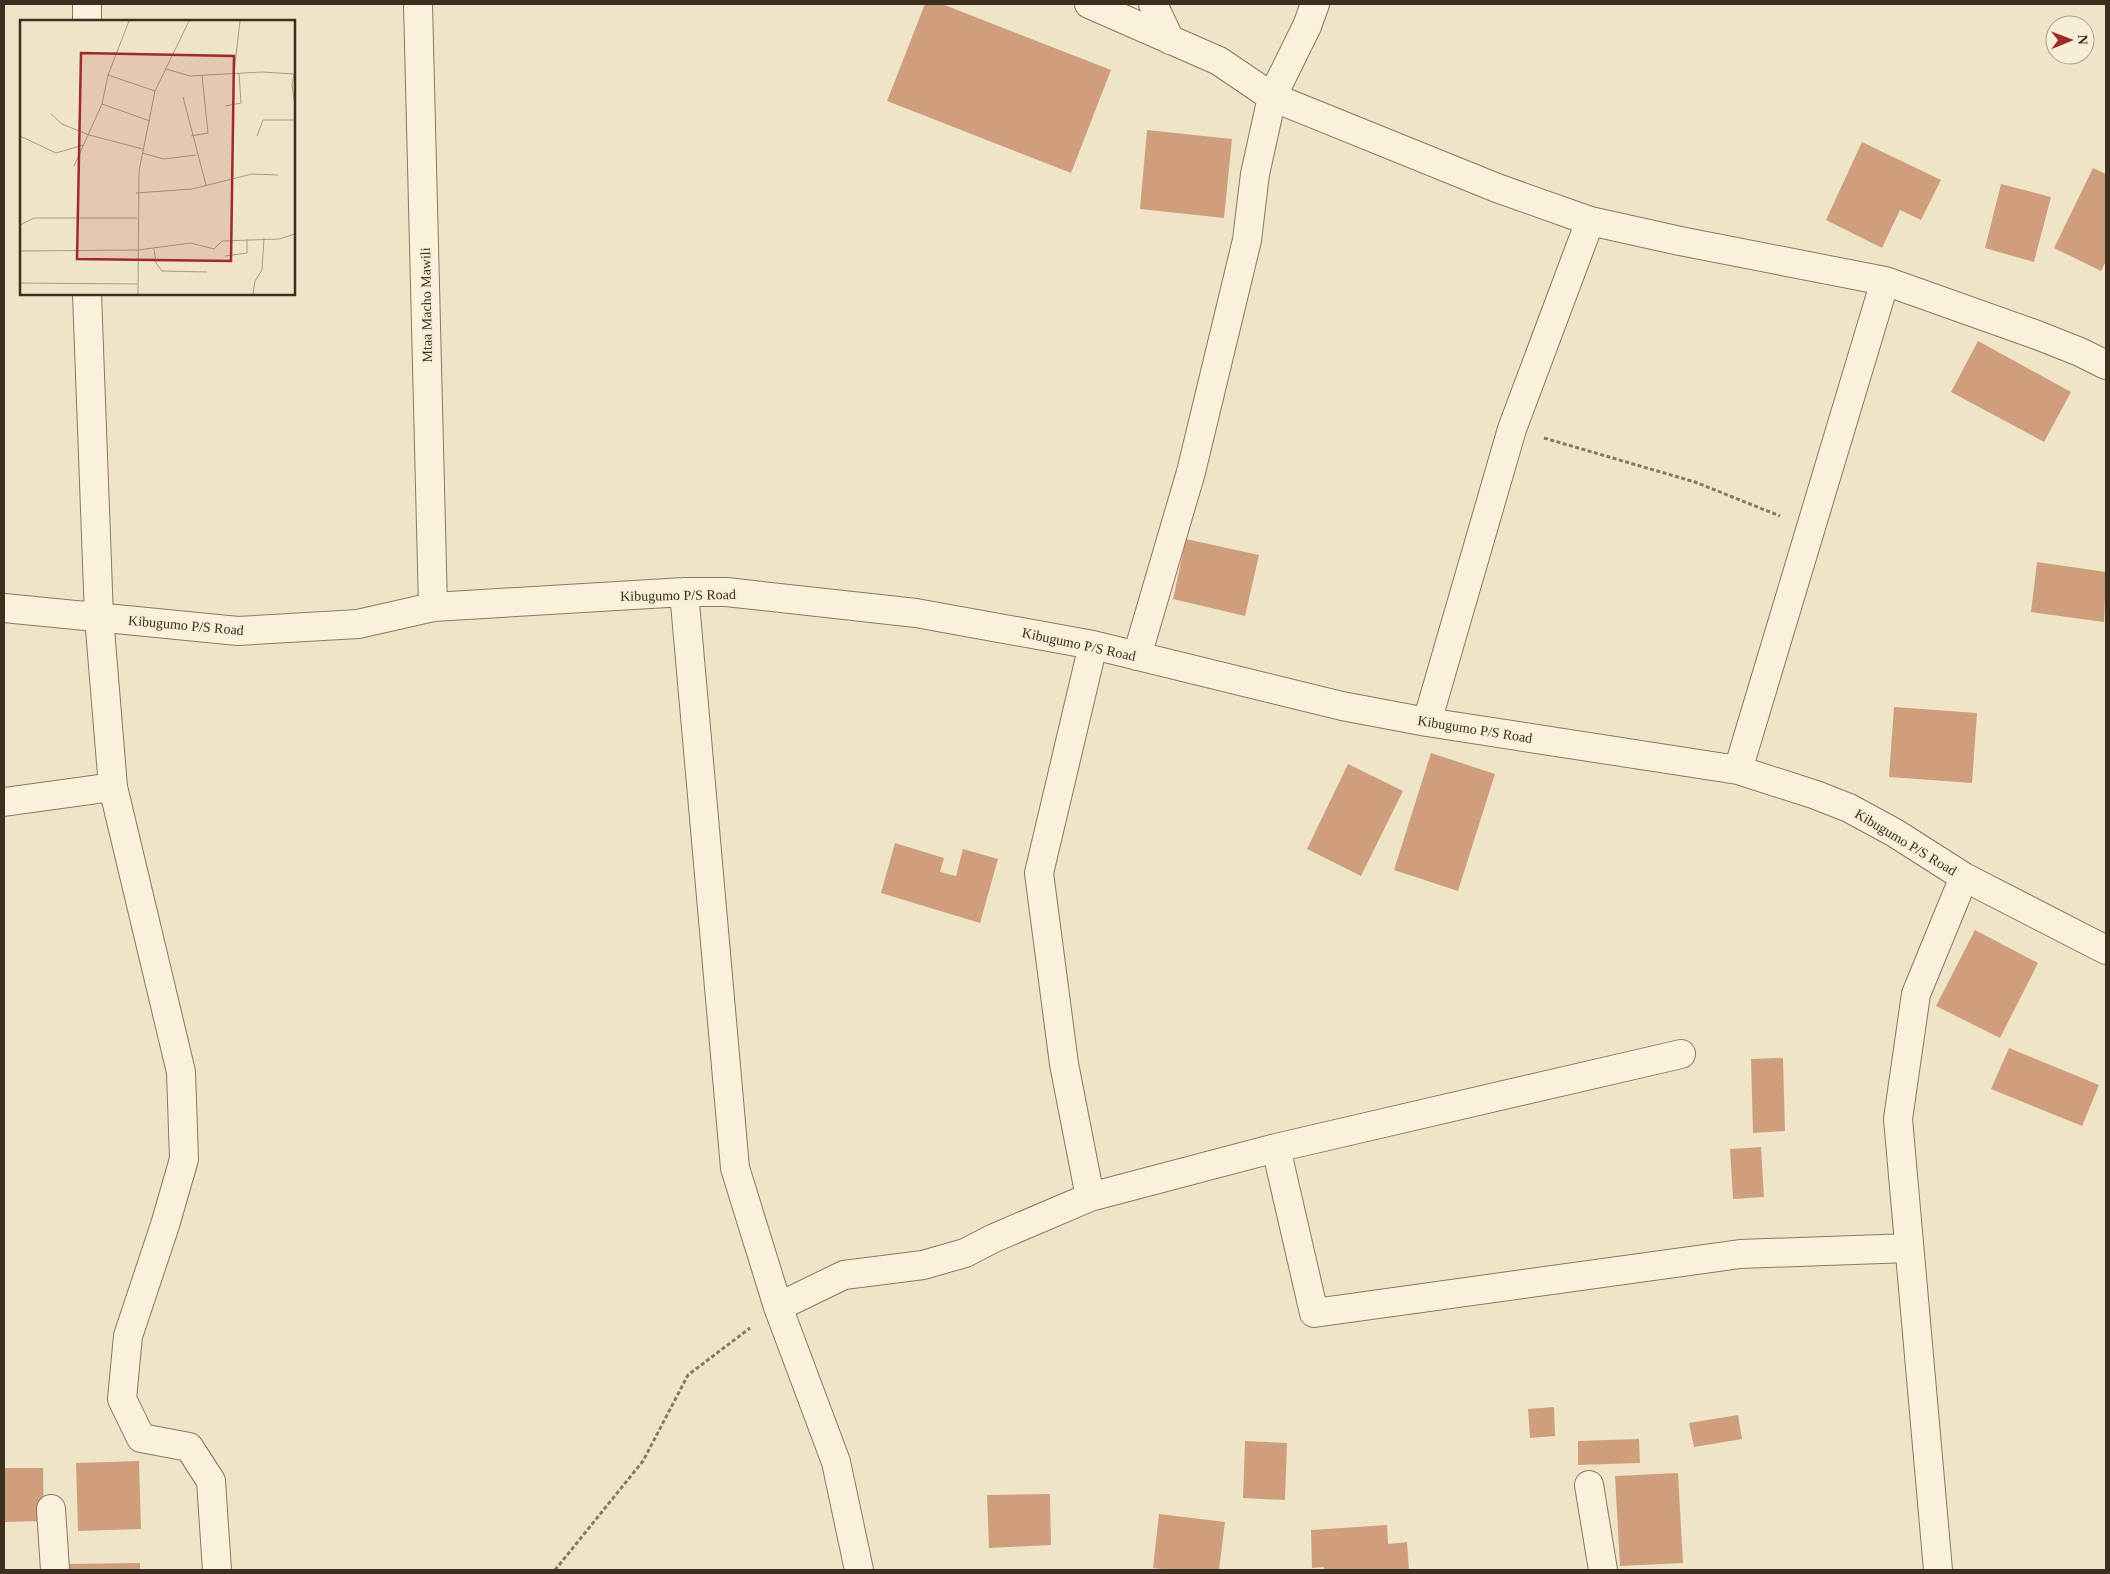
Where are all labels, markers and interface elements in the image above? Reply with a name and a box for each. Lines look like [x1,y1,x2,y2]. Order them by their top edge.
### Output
north arrow [2045,15,2095,65]
inset map [20,20,295,295]
text: N [2075,35,2090,45]
street label: Mtaa Macho Mawili [418,247,435,363]
street label: Kibugumo P/S Road [620,587,736,604]
street label: Kibugumo P/S Road [128,613,244,638]
street label: Kibugumo P/S Road [1021,625,1137,664]
street label: Kibugumo P/S Road [1417,713,1533,746]
street label: Kibugumo P/S Road [1852,806,1959,879]

